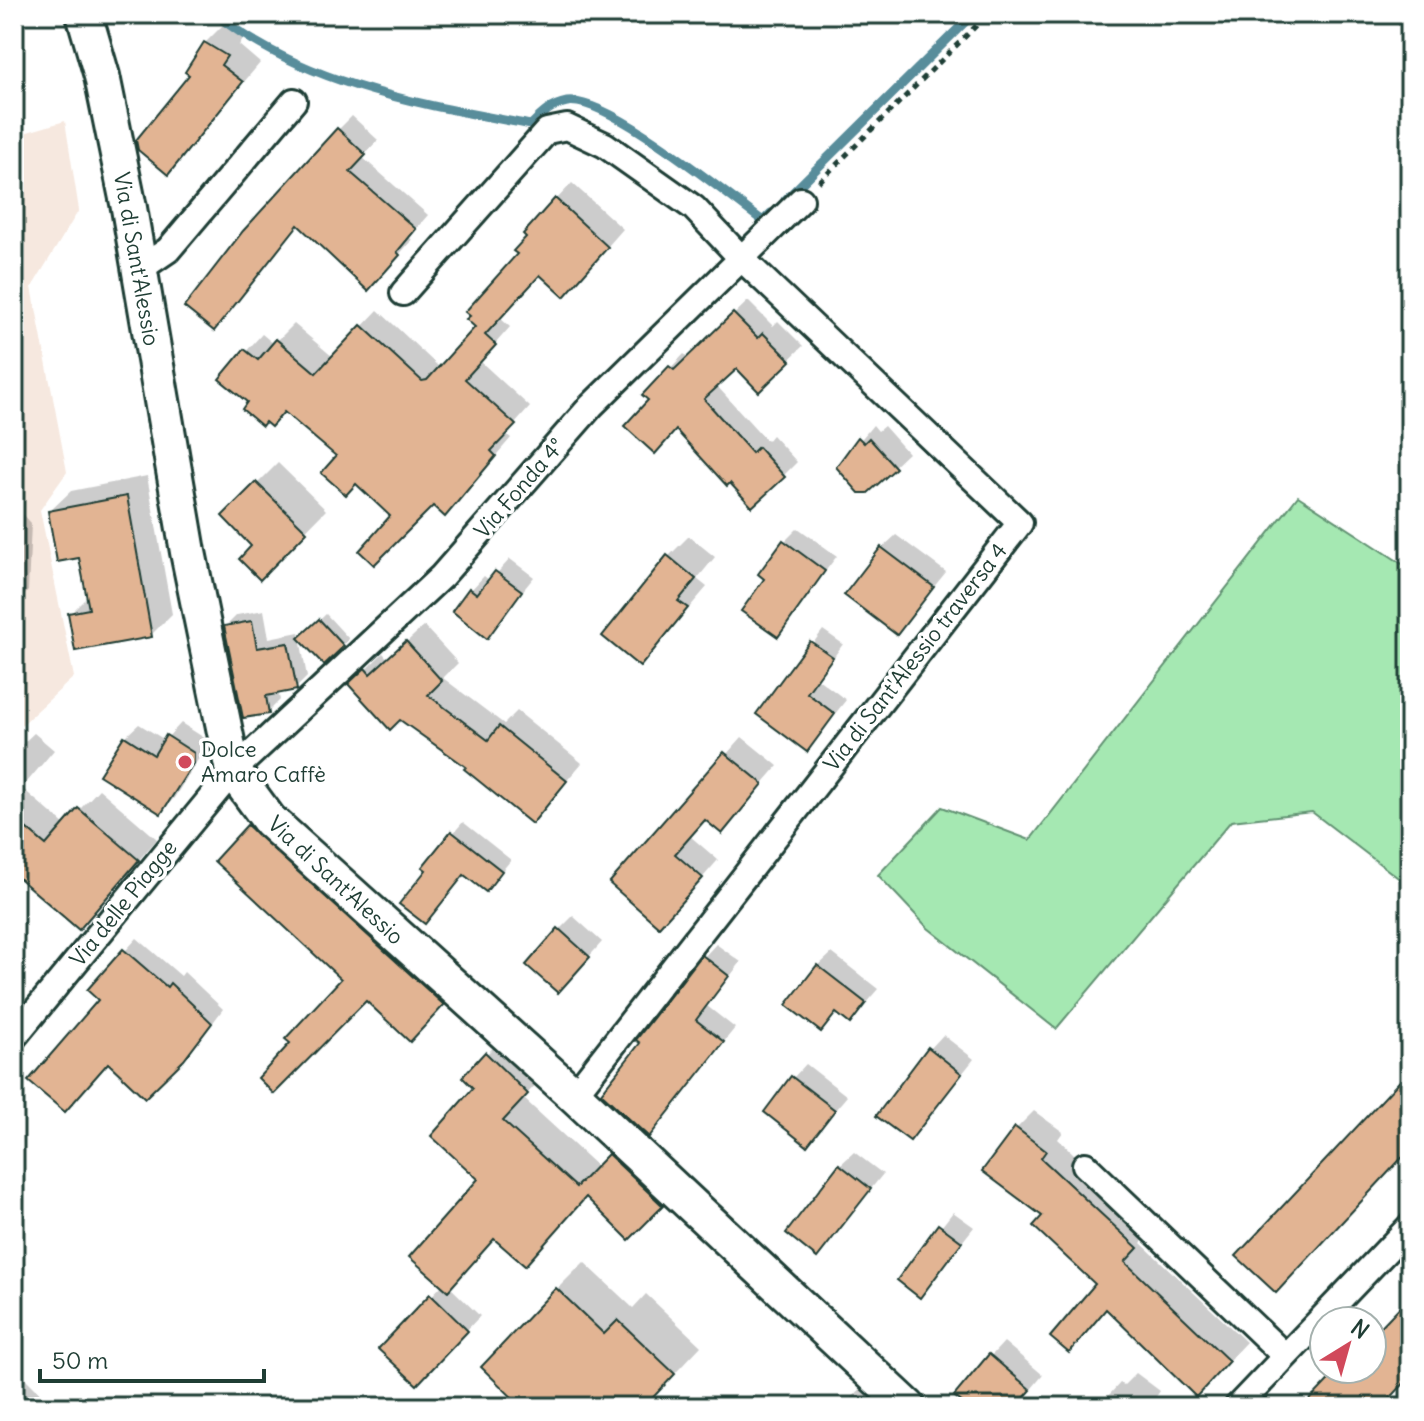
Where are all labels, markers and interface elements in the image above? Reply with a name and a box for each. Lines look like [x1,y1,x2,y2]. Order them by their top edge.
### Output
street label: Via di Sant'Alessio [108,170,166,348]
street label: Via Fonda 4° [468,432,570,544]
street label: Via di Sant'Alessio traversa 4 [817,537,1013,777]
place label: Dolce Amaro Caffè [201,735,326,788]
marker: Dolce Amaro Caffè [176,753,194,771]
street label: Via di Sant'Alessio [262,810,410,950]
street label: Via delle Piagge [63,834,183,972]
north arrow [1308,1305,1388,1385]
text: N [1346,1313,1375,1345]
scale bar [40,1333,264,1383]
text: 50 m [52,1345,108,1375]

